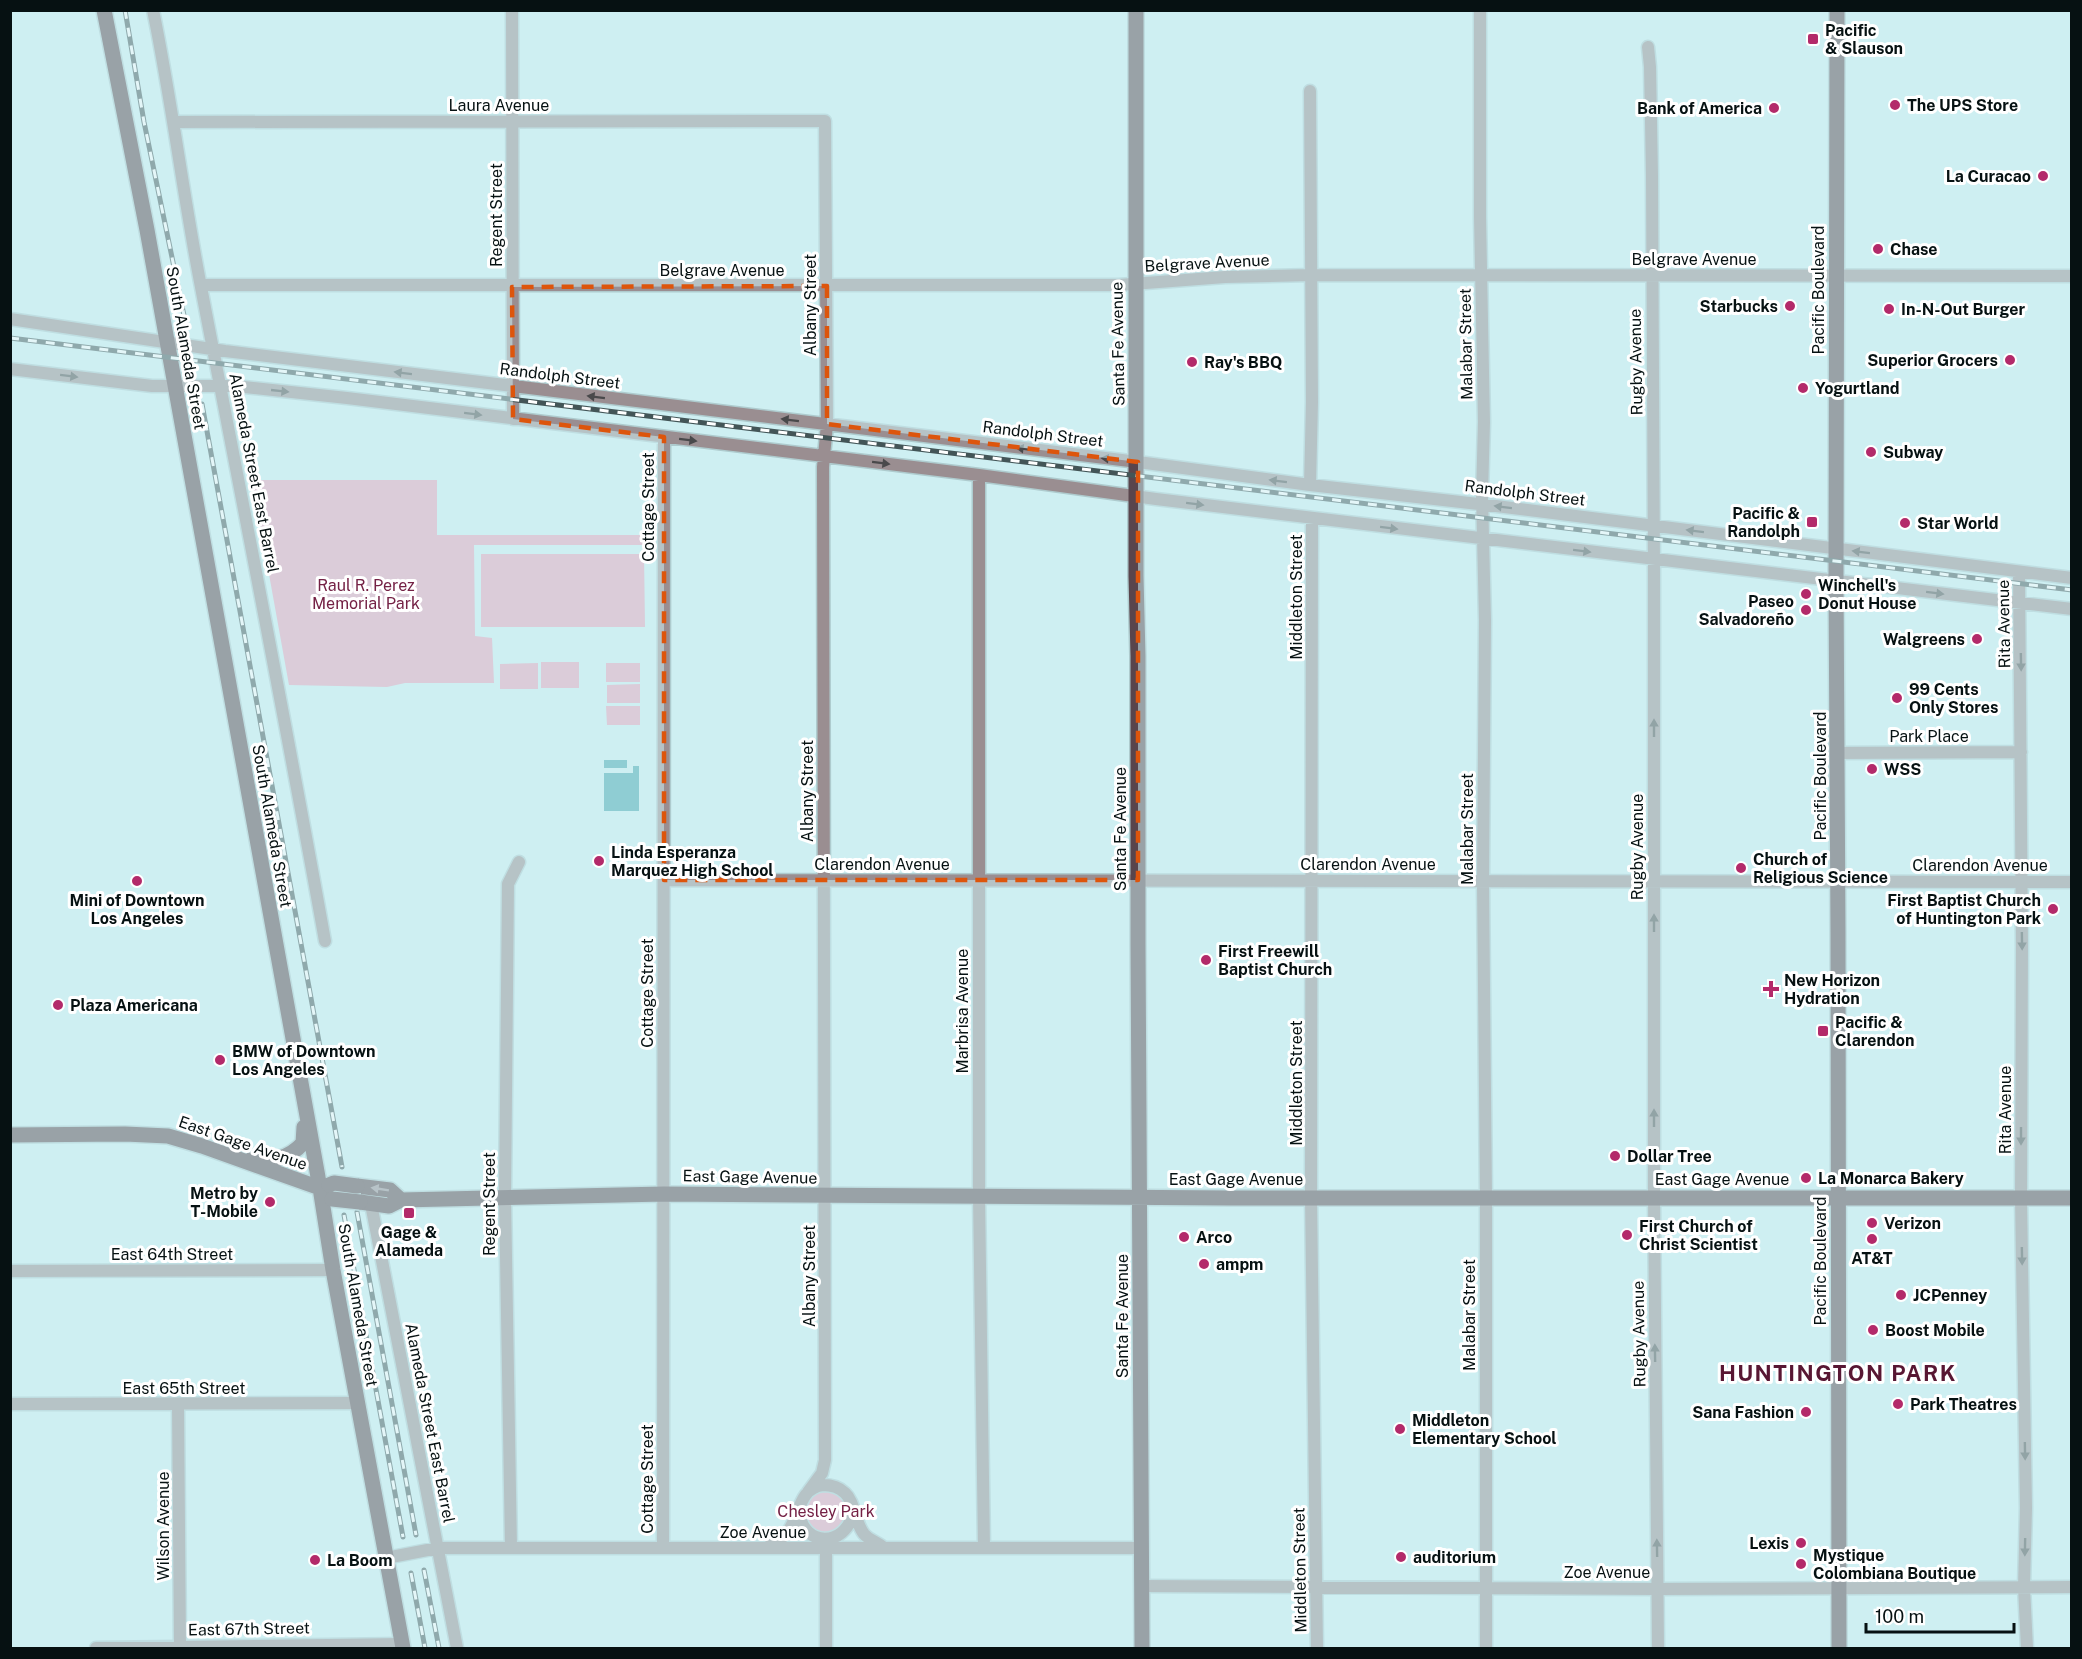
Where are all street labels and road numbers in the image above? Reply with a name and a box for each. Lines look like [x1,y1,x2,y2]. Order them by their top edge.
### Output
street label: Laura Avenue [449,96,549,115]
street label: Regent Street [487,163,506,267]
street label: Pacific Boulevard [1809,225,1828,355]
street label: Belgrave Avenue [1144,250,1270,276]
street label: Belgrave Avenue [1631,250,1757,269]
street label: Albany Street [801,254,820,356]
street label: Belgrave Avenue [659,261,785,280]
street label: South Alameda Street [162,265,210,431]
street label: Santa Fe Avenue [1107,282,1129,406]
street label: Malabar Street [1456,288,1476,400]
street label: Rugby Avenue [1626,308,1646,416]
street label: Randolph Street [499,359,621,393]
street label: Alameda Street East Barrel [225,371,283,575]
street label: Randolph Street [982,417,1104,451]
street label: Cottage Street [639,452,658,562]
street label: Randolph Street [1464,476,1586,510]
street label: Middleton Street [1287,534,1306,660]
street label: Rita Avenue [1994,580,2014,668]
street label: Pacific Boulevard [1811,711,1830,841]
street label: Park Place [1889,727,1969,746]
street label: Albany Street [798,740,817,842]
street label: South Alameda Street [248,743,296,909]
street label: Santa Fe Avenue [1111,767,1130,891]
street label: Malabar Street [1458,773,1477,885]
street label: Rugby Avenue [1628,794,1647,900]
street label: Clarendon Avenue [814,855,950,874]
street label: Clarendon Avenue [1300,855,1436,874]
street label: Clarendon Avenue [1912,856,2048,875]
street label: Cottage Street [638,938,657,1048]
street label: Marbrisa Avenue [953,949,972,1073]
street label: Middleton Street [1287,1020,1306,1146]
street label: Rita Avenue [1996,1066,2015,1154]
street label: East Gage Avenue [176,1112,310,1174]
street label: Regent Street [480,1152,499,1256]
street label: East Gage Avenue [683,1166,817,1188]
street label: East Gage Avenue [1169,1170,1303,1189]
street label: East Gage Avenue [1655,1170,1789,1189]
street label: Pacific Boulevard [1811,1196,1830,1326]
street label: South Alameda Street [334,1222,382,1388]
street label: Albany Street [800,1225,819,1327]
street label: East 64th Street [111,1245,233,1264]
street label: Santa Fe Avenue [1113,1254,1132,1378]
street label: Malabar Street [1460,1259,1479,1371]
street label: Rugby Avenue [1629,1280,1649,1388]
street label: Alameda Street East Barrel [401,1321,459,1525]
street label: East 65th Street [123,1379,245,1398]
street label: Cottage Street [638,1424,657,1534]
street label: Wilson Avenue [154,1471,173,1581]
street label: Middleton Street [1289,1507,1311,1633]
street label: Zoe Avenue [720,1523,806,1542]
street label: Zoe Avenue [1564,1563,1650,1582]
street label: East 67th Street [188,1618,310,1640]

